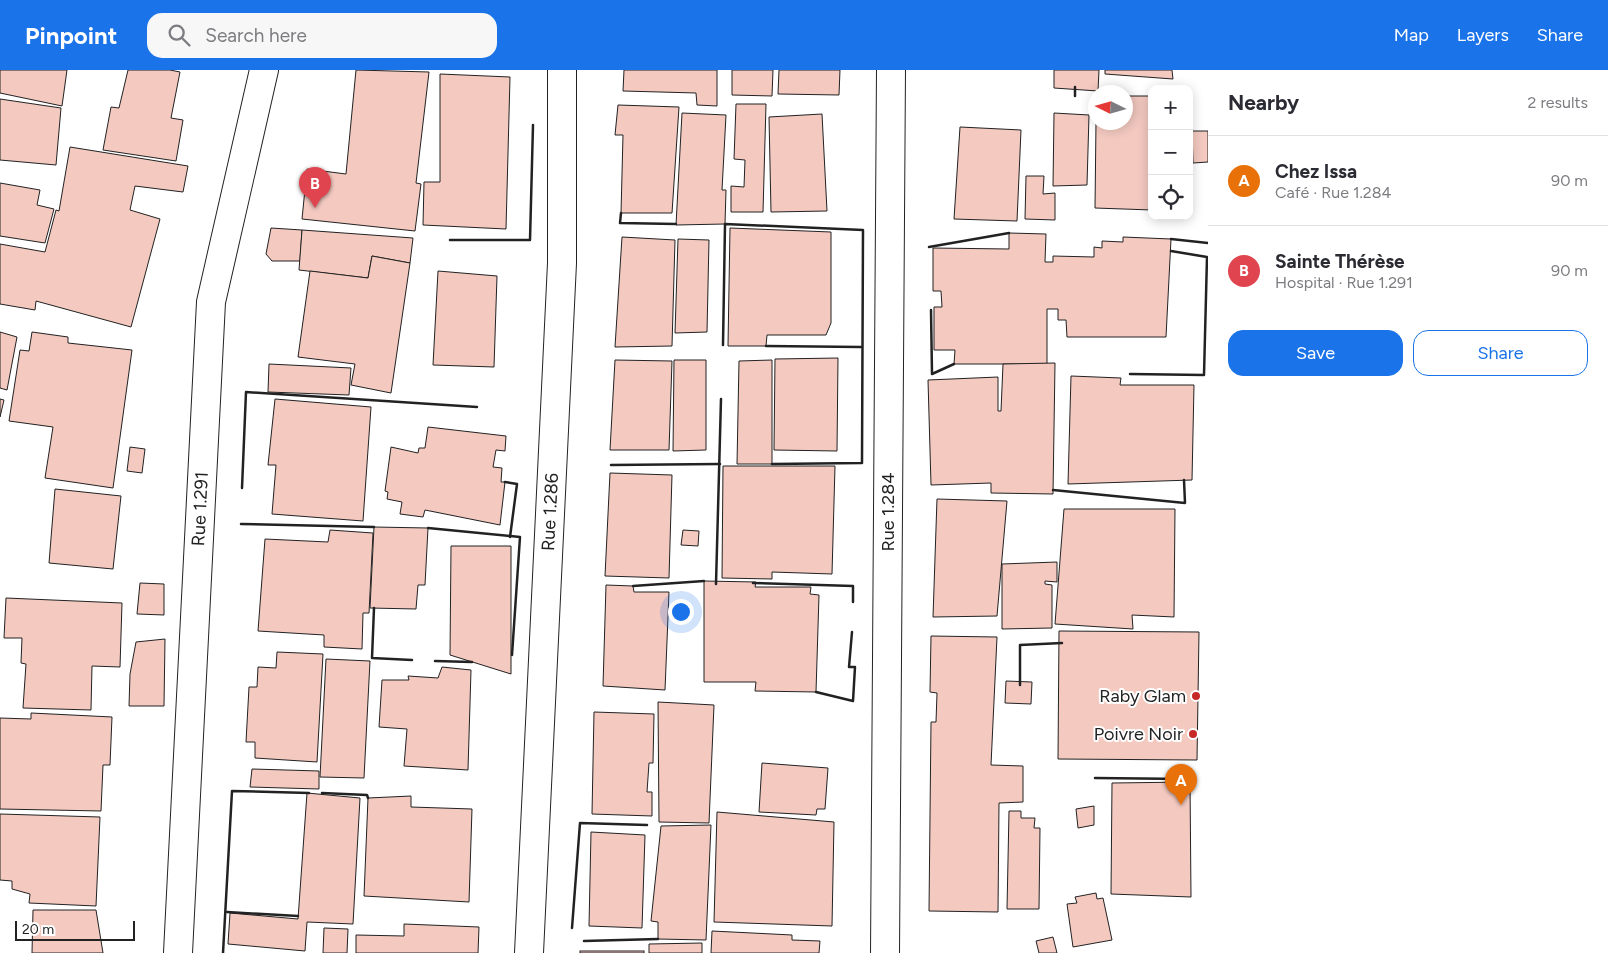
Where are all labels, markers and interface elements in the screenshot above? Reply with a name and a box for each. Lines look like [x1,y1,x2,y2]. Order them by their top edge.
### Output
search box [147,13,497,58]
text: Pinpoint [25,21,117,50]
icon: search [165,21,193,49]
text: Search here [205,24,307,47]
text: Map [1394,24,1429,46]
text: Layers [1457,24,1509,46]
text: Share [1537,24,1583,46]
north arrow [1088,85,1133,130]
map controls [1148,85,1193,220]
button: + [1148,85,1193,130]
text: Nearby [1228,90,1299,115]
text: 2 results [1528,93,1588,112]
button: − [1148,130,1193,175]
text: Chez Issa [1275,160,1357,183]
pin: B [299,167,331,208]
text: A [1238,171,1250,190]
text: 90 m [1551,171,1588,190]
button: locate [1148,175,1193,220]
text: Café · Rue 1.284 [1275,183,1392,202]
text: Sainte Thérèse [1275,250,1405,273]
text: B [1239,261,1249,280]
text: 90 m [1551,261,1588,280]
text: Hospital · Rue 1.291 [1275,273,1413,292]
button: Save [1228,330,1403,376]
button: Share [1413,330,1588,376]
street label: Rue 1.291 [187,471,213,547]
street label: Rue 1.286 [537,472,563,552]
street label: Rue 1.284 [877,472,899,552]
your location [668,599,694,625]
place label: Raby Glam [1099,685,1186,707]
marker: Raby Glam [1190,690,1202,702]
place label: Poivre Noir [1094,723,1183,745]
marker: Poivre Noir [1187,728,1199,740]
pin: A [1165,764,1197,805]
scale bar [15,918,135,941]
text: 20 m [22,921,54,938]

